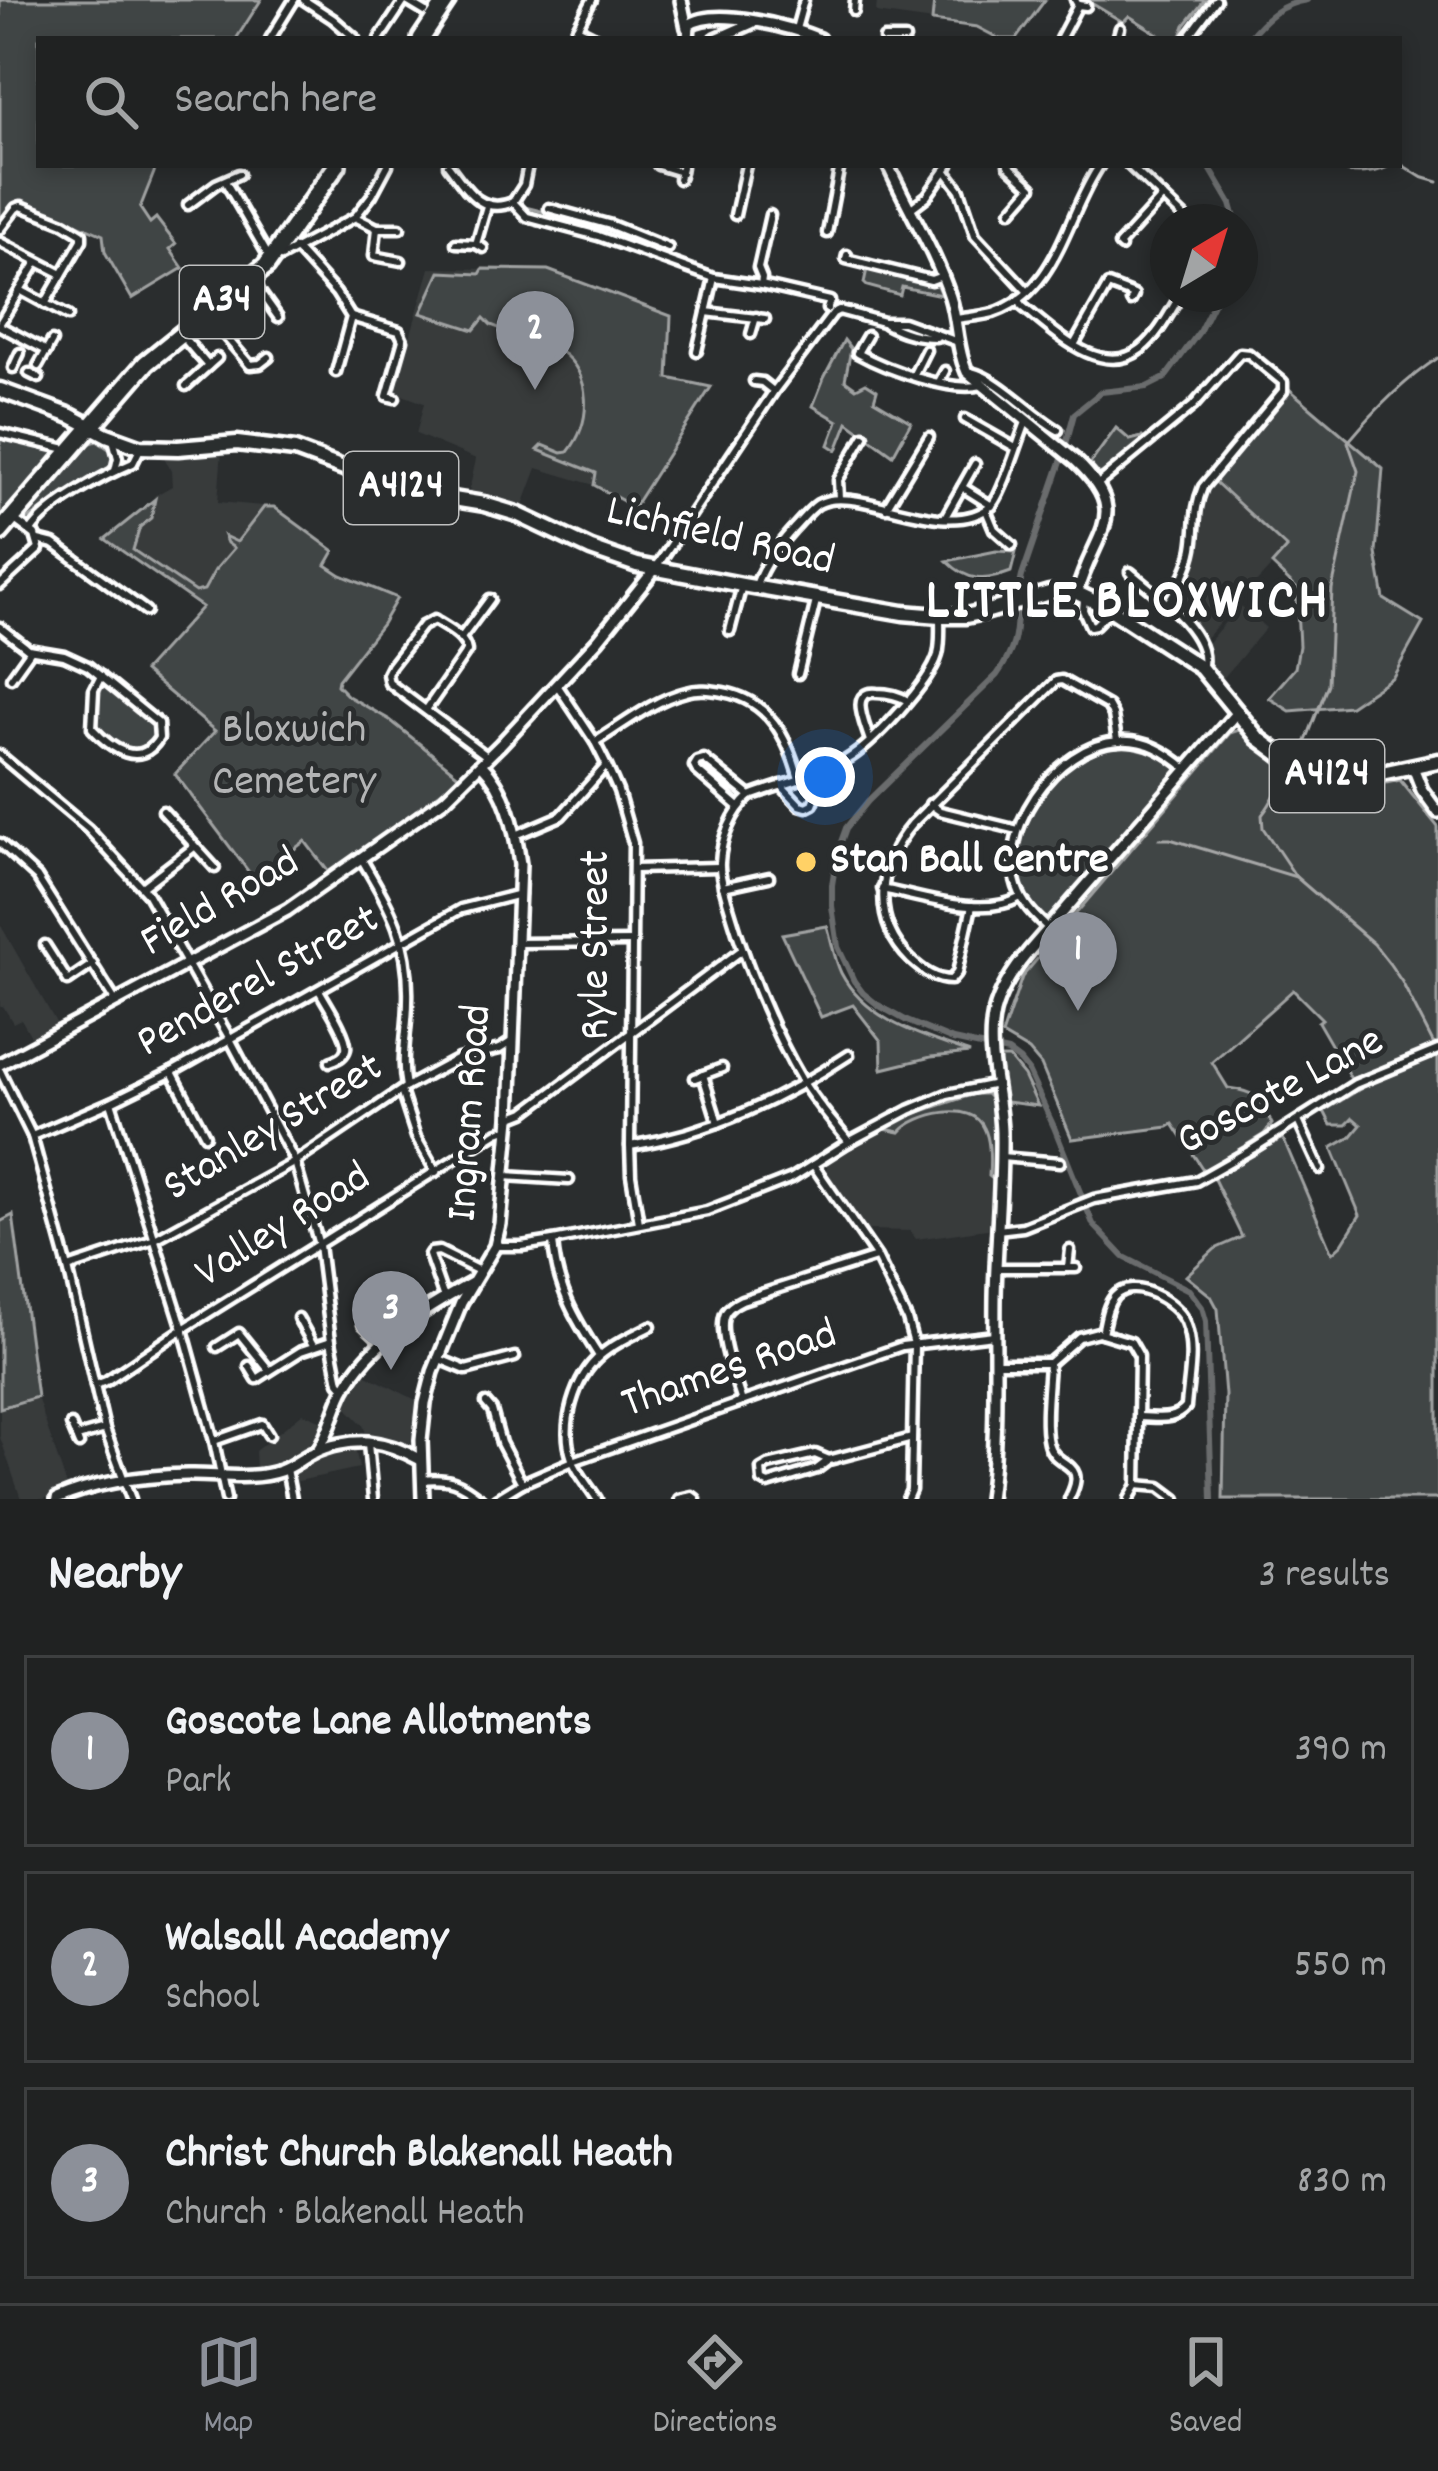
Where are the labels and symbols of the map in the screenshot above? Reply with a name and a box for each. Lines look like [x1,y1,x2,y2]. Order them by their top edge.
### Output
north arrow [1150,204,1258,312]
road number: A34 [180,266,264,338]
pin: 2 [496,291,574,390]
road number: A4124 [344,452,458,524]
street label: Lichfield Road [600,481,840,595]
district label: LITTLE BLOXWICH [926,564,1330,646]
park label: Bloxwich Cemetery [212,700,377,816]
road number: A4124 [1270,740,1384,812]
your location [795,747,855,807]
place label: Stan Ball Centre [830,830,1109,894]
street label: Field Road [129,833,313,975]
marker: Stan Ball Centre [793,849,819,875]
street label: Ryle Street [566,850,630,1040]
street label: Penderel Street [126,890,392,1076]
pin: 1 [1039,912,1117,1011]
street label: Ingram Road [432,1002,512,1224]
street label: Goscote Lane [1166,1012,1396,1174]
street label: Stanley Street [152,1038,396,1220]
street label: Valley Road [184,1148,384,1306]
pin: 3 [352,1271,430,1370]
street label: Thames Road [614,1304,846,1438]

